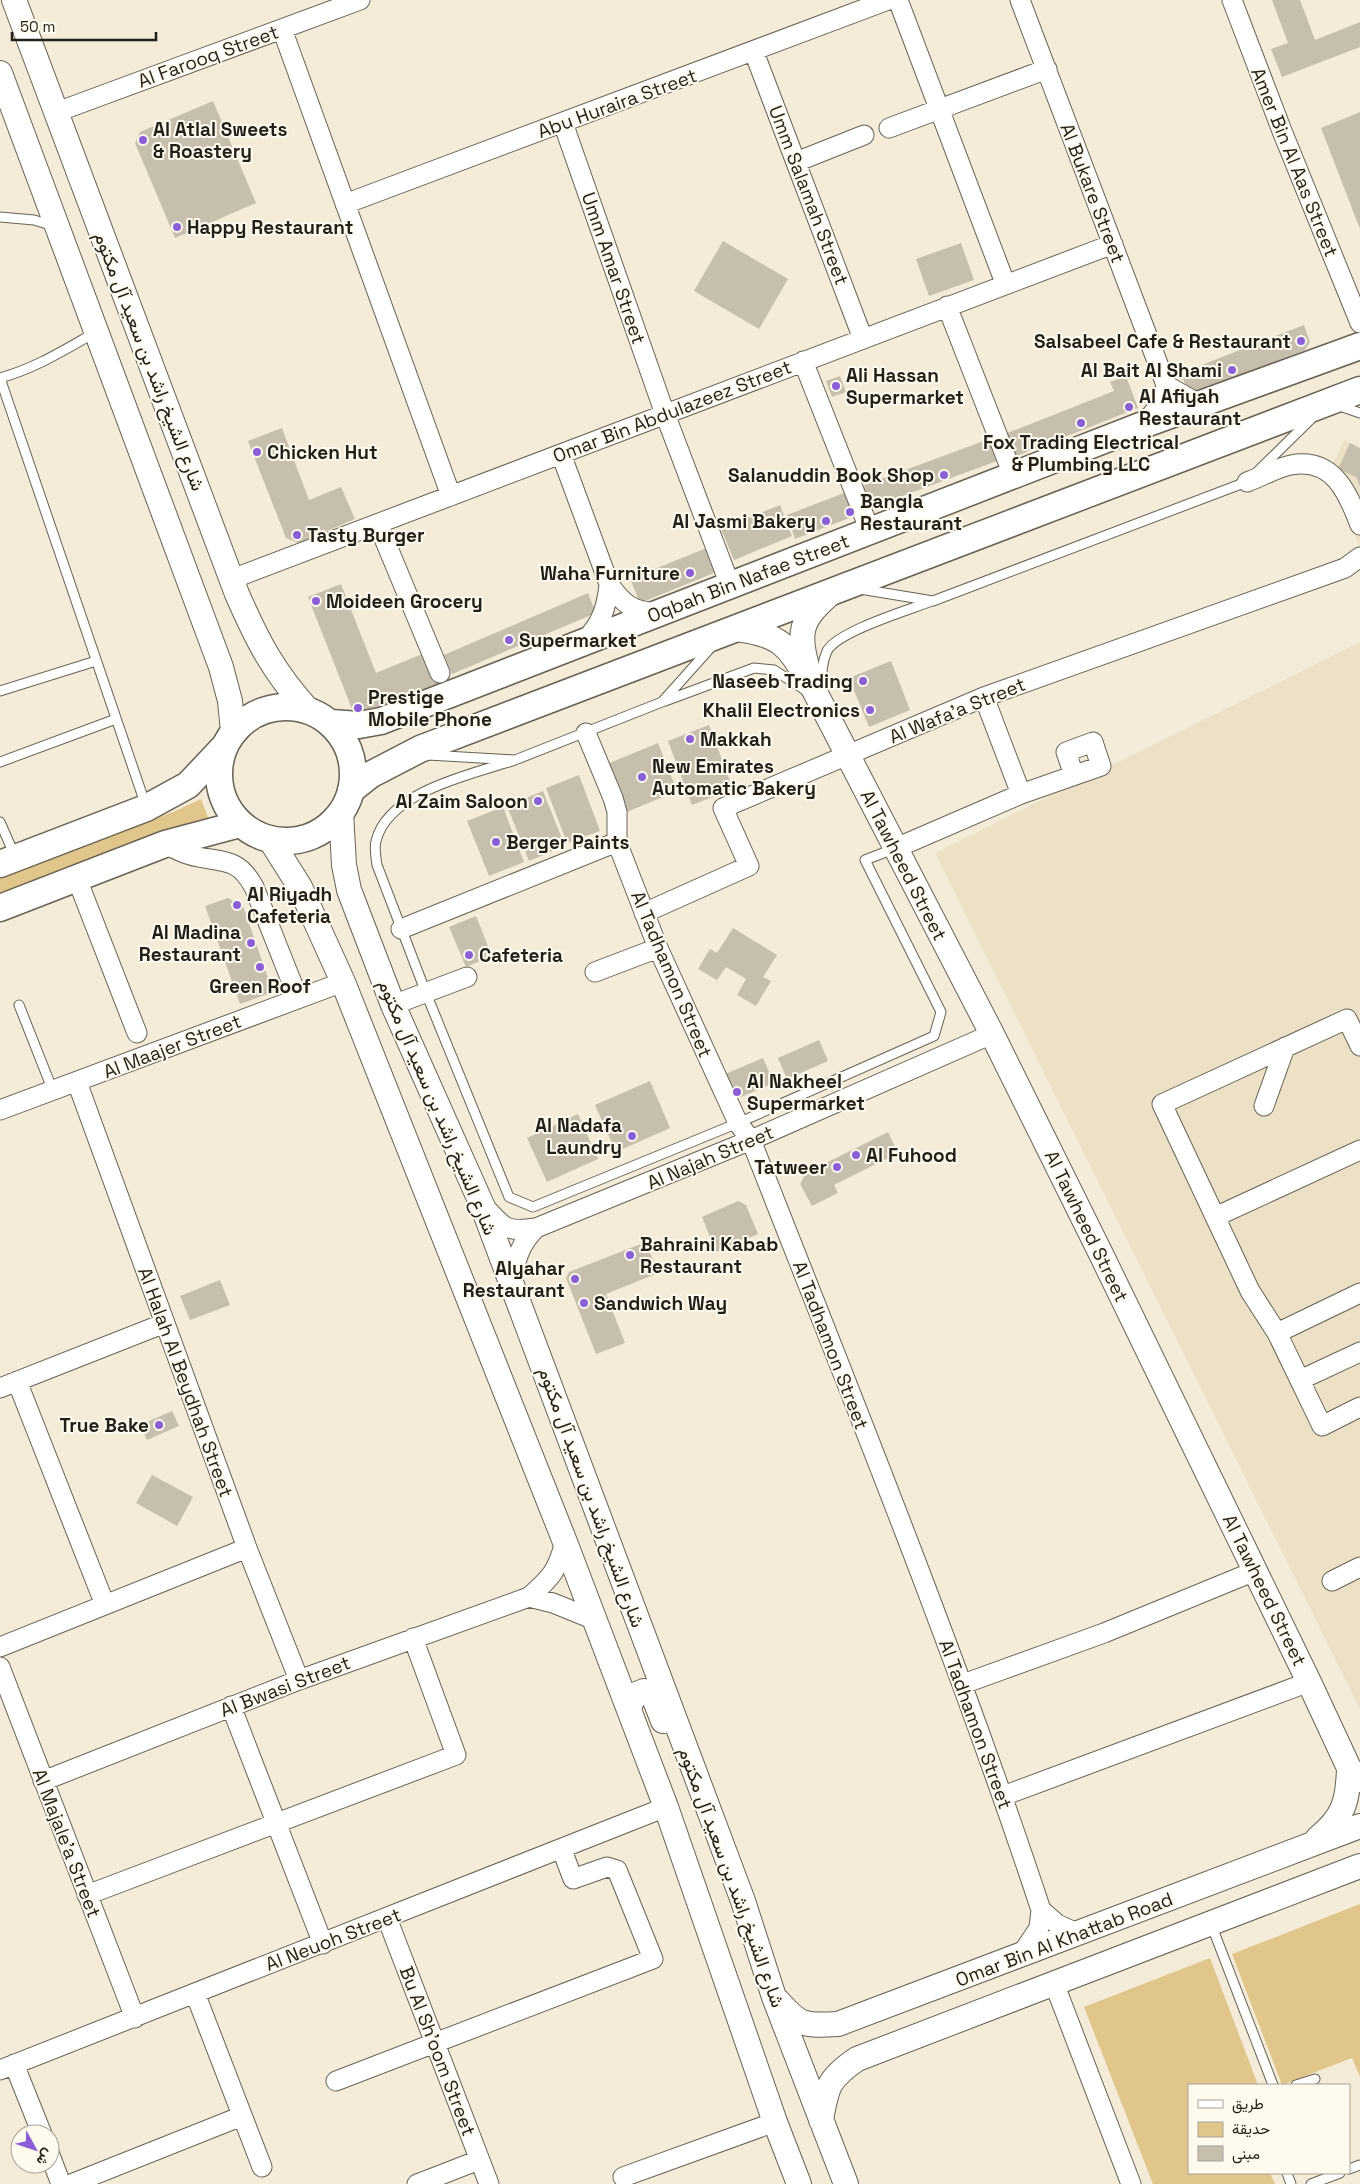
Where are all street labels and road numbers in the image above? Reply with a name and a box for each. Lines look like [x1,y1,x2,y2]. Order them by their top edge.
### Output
street label: Al Farooq Street [134,19,282,94]
street label: Abu Huraira Street [534,63,700,144]
street label: Amer Bin Al Aas Street [1245,64,1344,261]
street label: Umm Salamah Street [763,102,854,288]
street label: Al Bukare Street [1054,120,1131,267]
street label: Umm Amar Street [576,189,651,348]
street label: شارع الشيخ راشد بن سعيد آل مكتوم [88,228,211,495]
street label: Omar Bin Abdulazeez Street [549,354,795,469]
street label: Oqbah Bin Nafae Street [644,528,853,629]
street label: Al Wafa'a Street [885,672,1029,749]
street label: Al Tawheed Street [855,786,952,945]
street label: Al Tadhamon Street [625,887,718,1061]
street label: شارع الشيخ راشد بن سعيد آل مكتوم [371,976,503,1239]
street label: Al Maajer Street [100,1009,245,1084]
street label: Al Najah Street [643,1120,777,1195]
street label: Al Tawheed Street [1039,1146,1134,1306]
street label: Al Tadhamon Street [787,1257,874,1433]
street label: Al Halah Al Beydhah Street [132,1264,239,1501]
street label: شارع الشيخ راشد بن سعيد آل مكتوم [532,1363,650,1631]
street label: Al Tawheed Street [1217,1510,1312,1670]
street label: Al Tadhamon Street [933,1636,1018,1812]
street label: Al Bwasi Street [216,1650,354,1723]
street label: شارع الشيخ راشد بن سعيد آل مكتوم [672,1743,790,2011]
street label: Al Majale'a Street [27,1765,107,1921]
street label: Omar Bin Al Khattab Road [952,1886,1176,1992]
street label: Al Neuoh Street [262,1902,405,1977]
street label: Bu Al Sh'oom Street [394,1963,481,2140]

